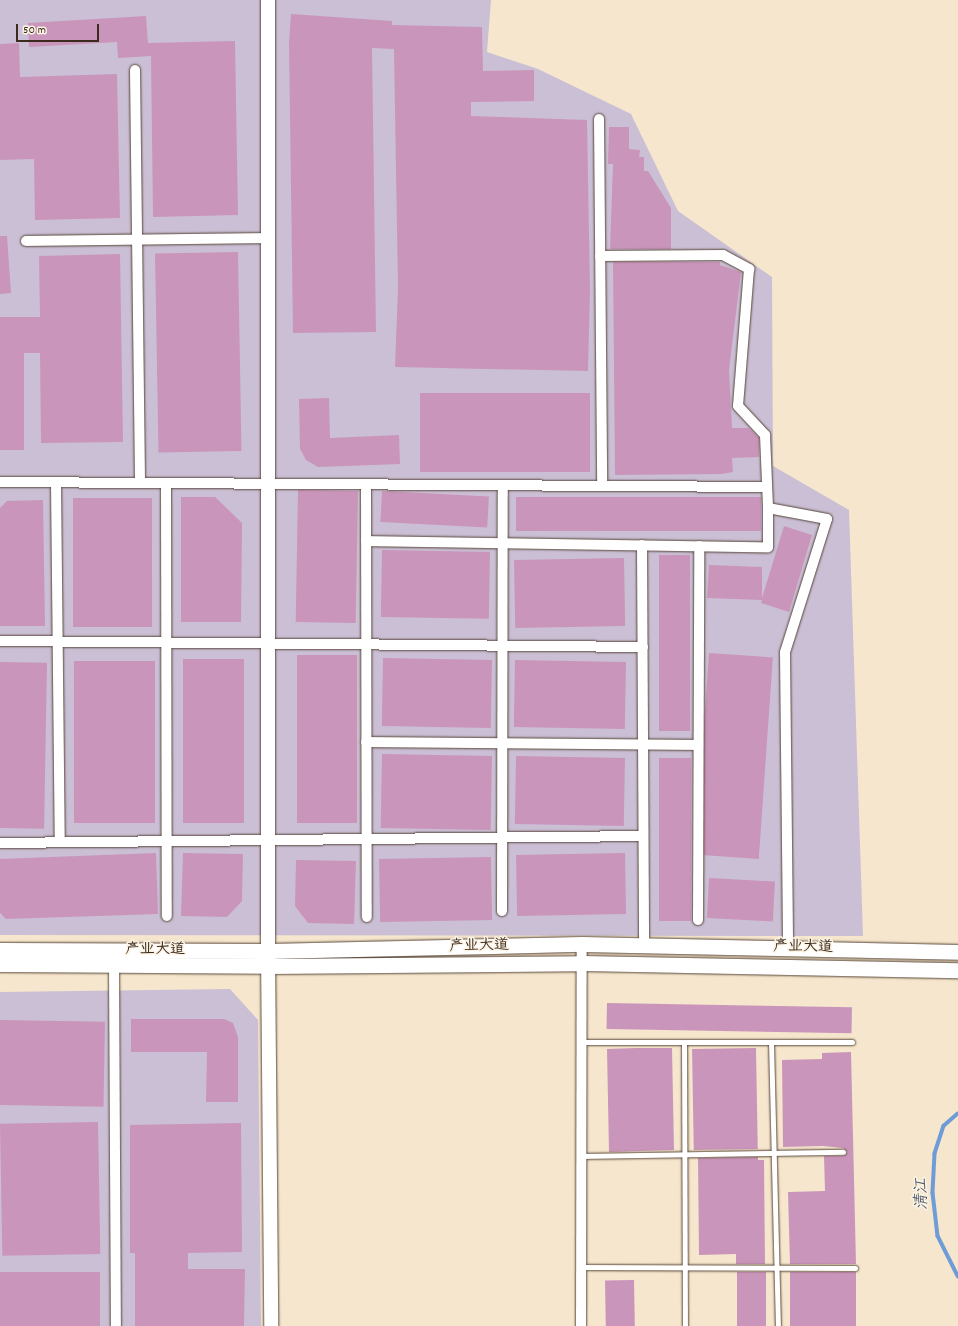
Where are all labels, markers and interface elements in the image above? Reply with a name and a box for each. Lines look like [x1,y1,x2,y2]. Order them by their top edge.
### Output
scale bar [18,16,101,42]
text: 50 m [23,22,46,39]
street label: 产业大道 [449,937,509,957]
street label: 产业大道 [773,938,833,958]
street label: 产业大道 [125,942,185,960]
water label: 清江 [913,1178,933,1210]

